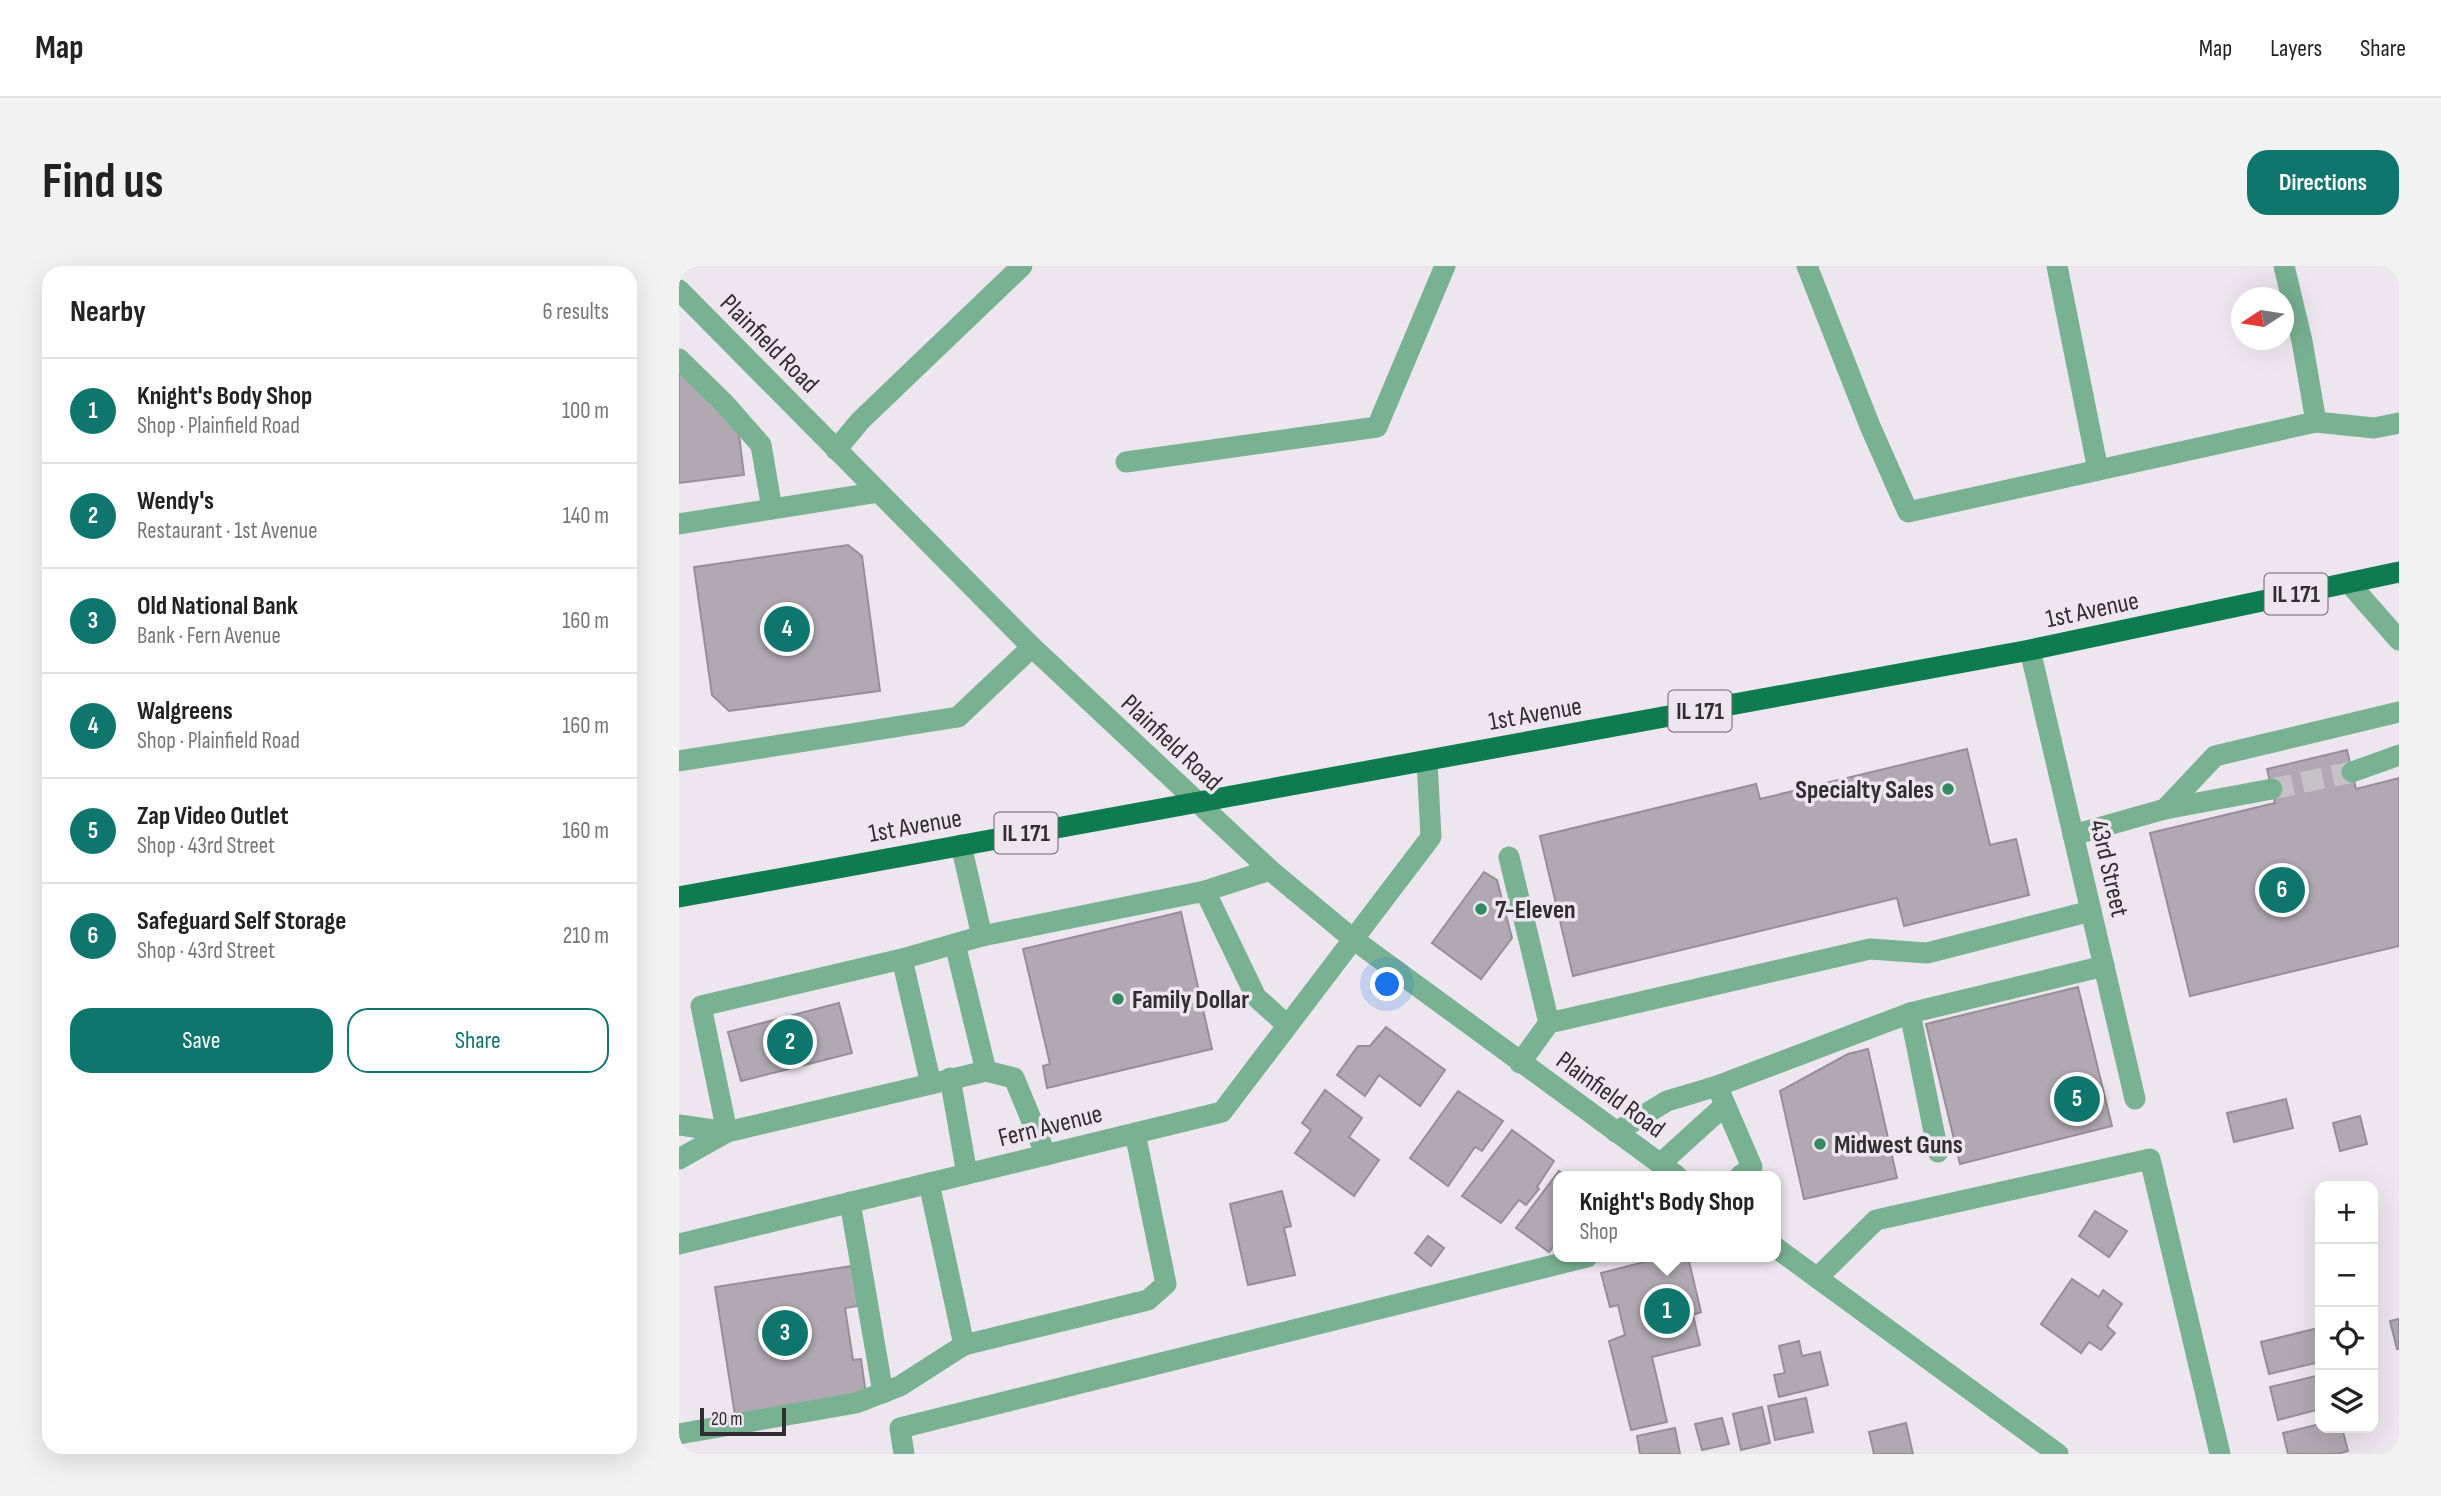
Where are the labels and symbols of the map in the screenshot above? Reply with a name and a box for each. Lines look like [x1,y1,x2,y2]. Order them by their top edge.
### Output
north arrow [2231,287,2294,350]
street label: Plainfield Road [713,288,825,400]
road number: IL 171 [2265,573,2327,614]
street label: 1st Avenue [2043,586,2142,635]
pin: 4 [764,603,810,655]
street label: Plainfield Road [1114,689,1228,798]
road number: IL 171 [1669,690,1731,732]
street label: 1st Avenue [1486,691,1584,738]
place label: Specialty Sales [1795,775,1934,806]
marker: Specialty Sales [1940,781,1956,797]
street label: 1st Avenue [866,803,964,850]
road number: IL 171 [995,812,1057,854]
street label: 43rd Street [2082,817,2135,920]
pin: 6 [2259,864,2305,916]
place label: 7-Eleven [1495,895,1576,926]
marker: 7-Eleven [1473,901,1489,917]
your location [1370,967,1404,1001]
place label: Family Dollar [1132,985,1249,1016]
marker: Family Dollar [1110,991,1126,1007]
pin: 2 [767,1016,813,1068]
street label: Plainfield Road [1550,1045,1670,1145]
pin: 5 [2054,1073,2100,1125]
street label: Fern Avenue [995,1099,1106,1154]
place label: Midwest Guns [1834,1130,1963,1161]
marker: Midwest Guns [1812,1136,1828,1152]
pin: 1 [1644,1285,1690,1337]
pin: 3 [762,1307,808,1359]
scale bar [700,1405,786,1437]

